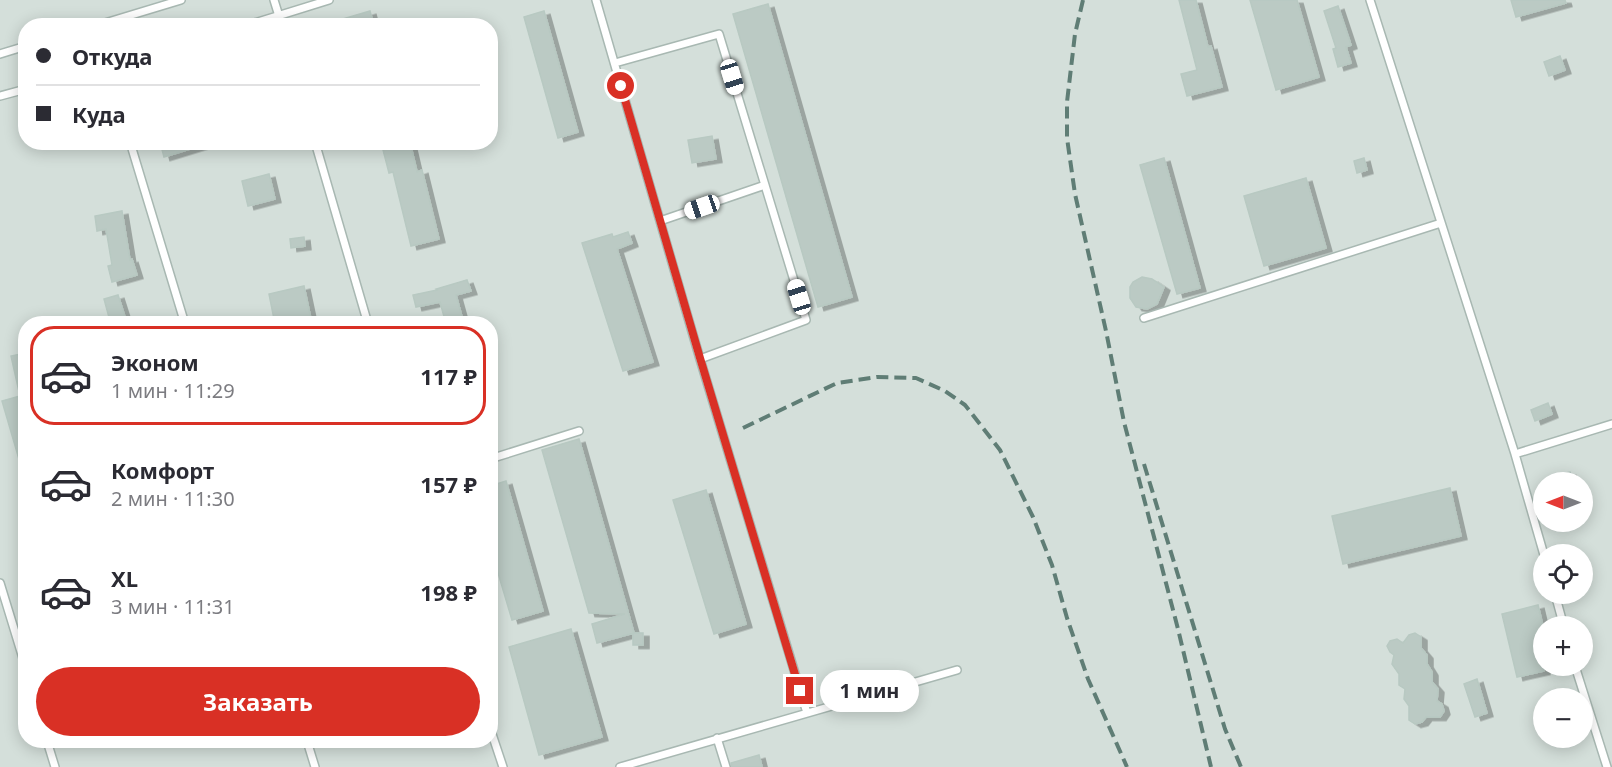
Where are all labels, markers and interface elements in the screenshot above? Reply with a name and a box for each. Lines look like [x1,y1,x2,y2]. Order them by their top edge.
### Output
text: Откуда [72,41,152,71]
car [718,57,746,97]
route start [607,72,634,99]
text: Куда [72,99,126,129]
car [682,193,722,221]
car [785,277,813,317]
text: Эконом [111,347,199,377]
icon: car [39,349,93,403]
text: 117 ₽ [420,361,477,391]
text: 1 мин · 11:29 [111,377,235,404]
text: Комфорт [111,455,214,485]
icon: car [39,457,93,511]
text: 157 ₽ [420,469,477,499]
north arrow [1533,472,1593,532]
map controls [1533,472,1593,748]
text: 2 мин · 11:30 [111,485,235,512]
button: locate [1533,544,1593,604]
text: XL [111,563,138,593]
icon: car [39,565,93,619]
text: 198 ₽ [420,577,477,607]
text: 3 мин · 11:31 [111,593,235,620]
button: + [1533,616,1593,676]
button: Заказать [36,667,480,736]
callout: 1 мин [821,670,920,712]
route end [786,677,813,704]
text: 1 мин [840,677,899,704]
button: − [1533,688,1593,748]

